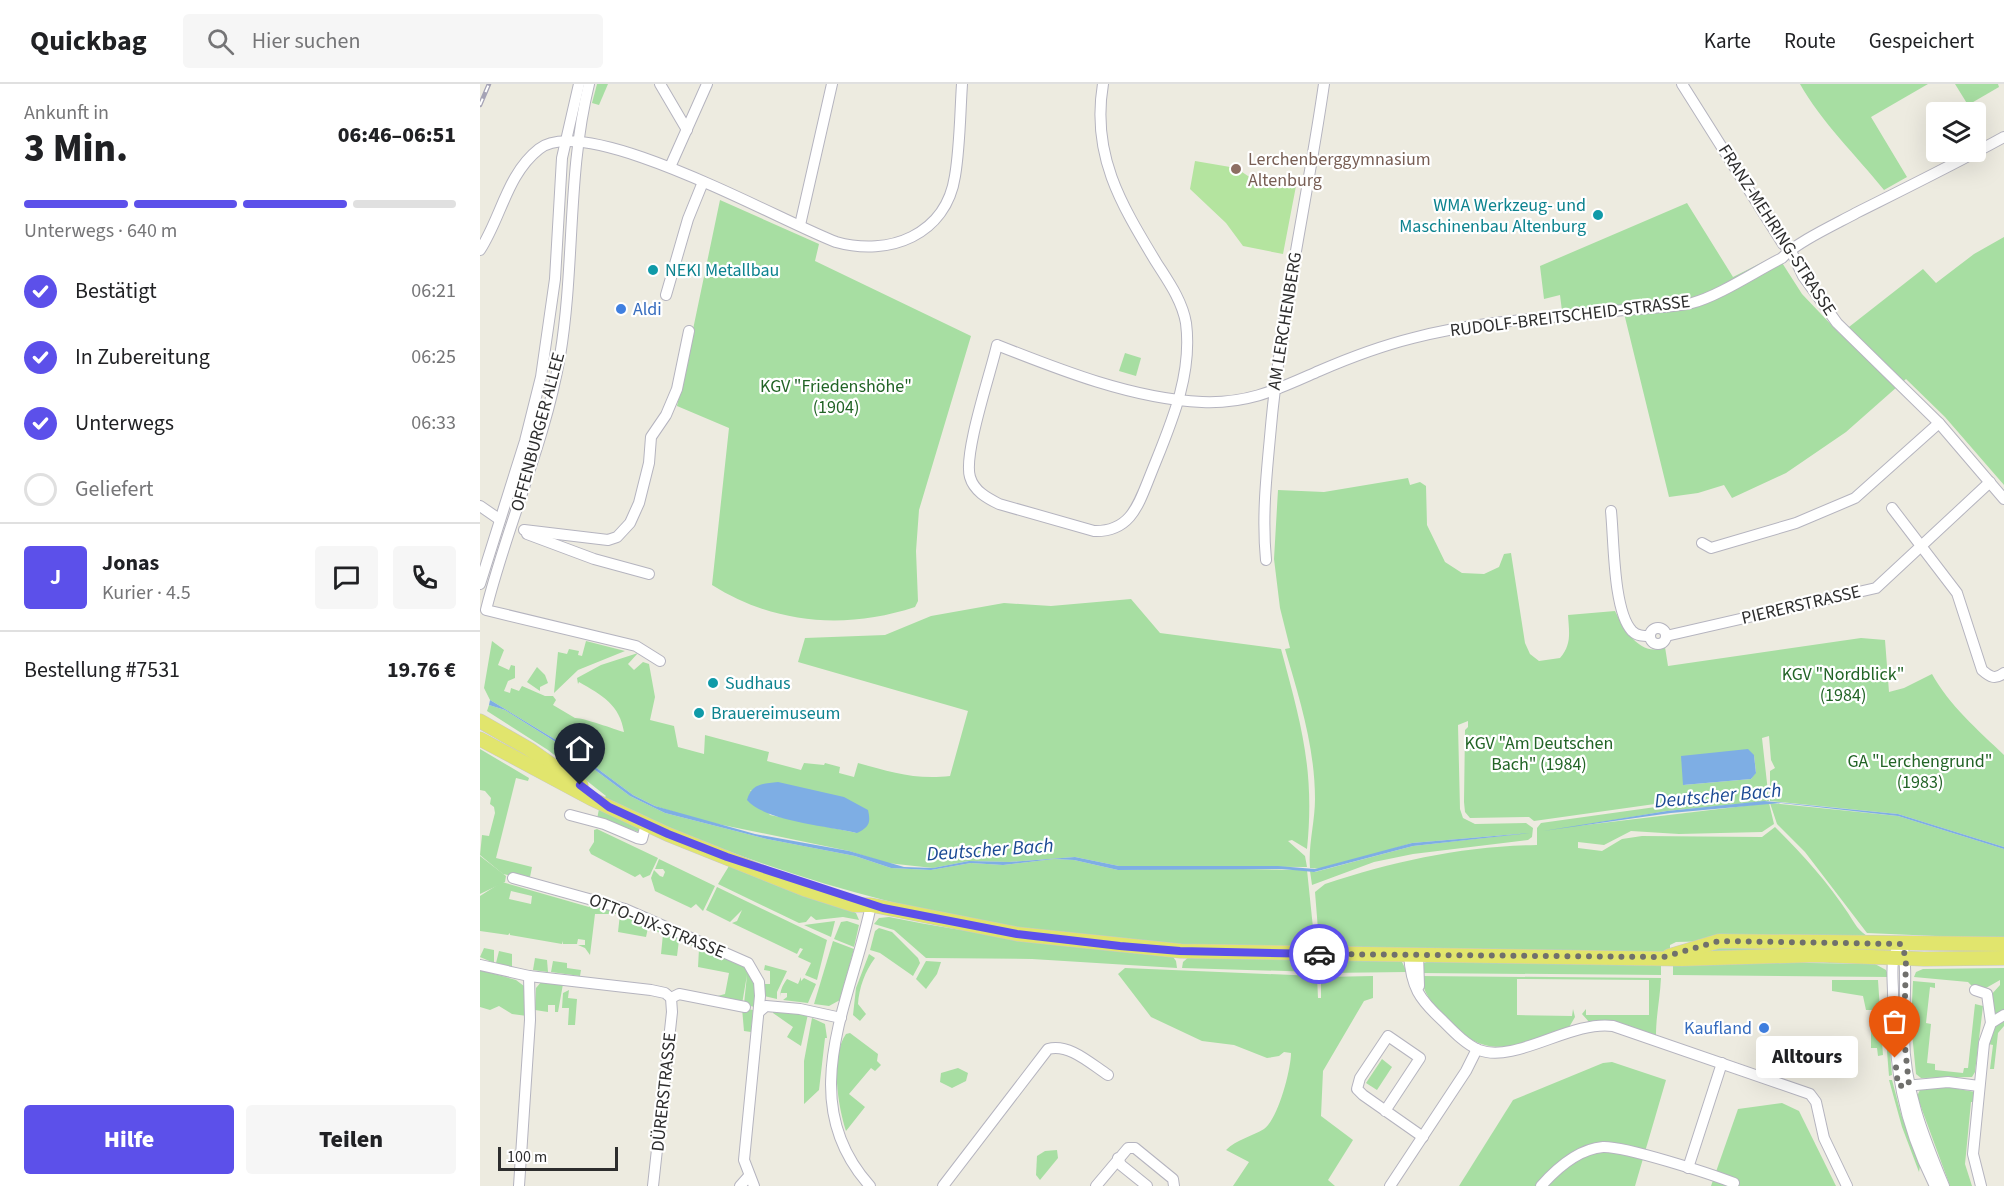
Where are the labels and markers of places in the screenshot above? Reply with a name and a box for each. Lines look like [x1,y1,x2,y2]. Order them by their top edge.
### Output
place label: Lerchenberggymnasium Altenburg [1248,147,1431,193]
marker: Lerchenberggymnasium Altenburg [1229,162,1243,176]
place label: WMA Werkzeug- und Maschinenbau Altenburg [1399,193,1586,239]
marker: WMA Werkzeug- und Maschinenbau Altenburg [1591,208,1605,222]
place label: NEKI Metallbau [665,258,779,283]
marker: NEKI Metallbau [646,263,660,277]
place label: Aldi [633,297,662,322]
marker: Aldi [614,302,628,316]
place label: Sudhaus [725,671,791,696]
marker: Sudhaus [706,676,720,690]
place label: Brauereimuseum [711,701,841,726]
marker: Brauereimuseum [692,706,706,720]
pin [554,723,605,785]
pin [1869,996,1920,1058]
place label: Kaufland [1684,1016,1752,1041]
marker: Kaufland [1757,1021,1771,1035]
callout: Alltours [1757,1037,1859,1079]

